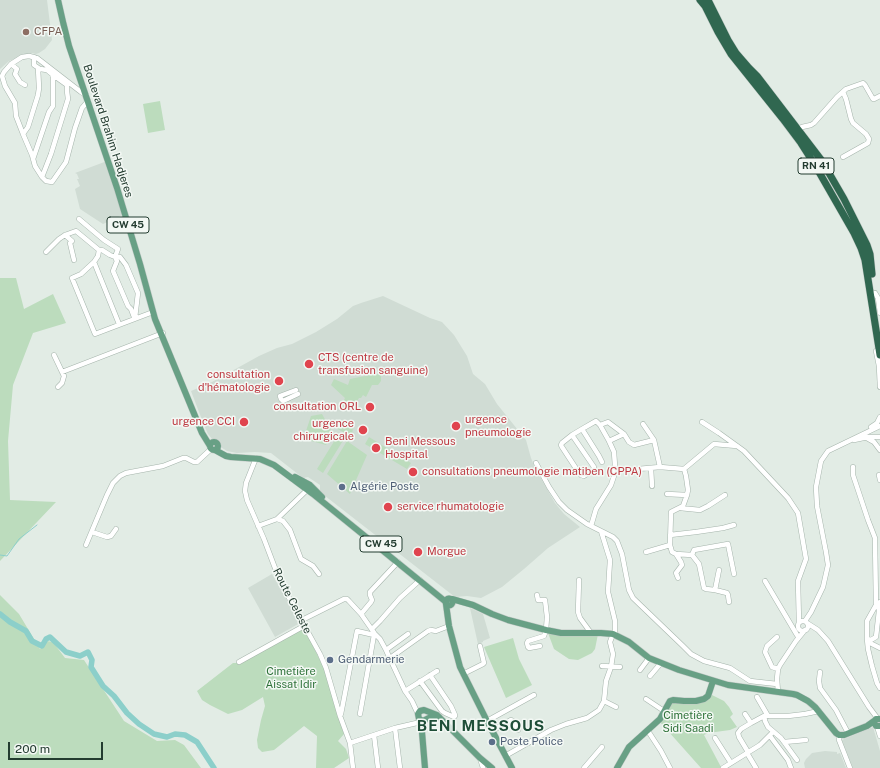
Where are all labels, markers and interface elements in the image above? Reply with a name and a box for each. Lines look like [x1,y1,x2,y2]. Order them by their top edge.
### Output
place label: CFPA [34,25,62,39]
marker: CFPA [21,27,31,37]
street label: Boulevard Brahim Hadjeres [80,63,136,199]
road number: RN 41 [798,158,834,174]
road number: CW 45 [107,217,149,233]
place label: CTS (centre de transfusion sanguine) [318,351,428,377]
marker: CTS (centre de transfusion sanguine) [303,358,315,370]
place label: consultation d'hématologie [198,368,270,394]
marker: consultation d'hématologie [273,375,285,387]
place label: consultation ORL [273,400,361,414]
marker: consultation ORL [364,401,376,413]
place label: urgence pneumologie [465,413,531,439]
place label: urgence CCI [172,415,235,429]
marker: urgence CCI [238,416,250,428]
place label: urgence chirurgicale [293,417,354,443]
marker: urgence pneumologie [450,420,462,432]
marker: urgence chirurgicale [357,424,369,436]
place label: Beni Messous Hospital [385,435,456,461]
marker: Beni Messous Hospital [370,442,382,454]
place label: consultations pneumologie matiben (CPPA) [422,465,642,479]
marker: consultations pneumologie matiben (CPPA) [407,466,419,478]
place label: Algérie Poste [350,480,419,494]
marker: Algérie Poste [337,482,347,492]
place label: service rhumatologie [397,500,504,514]
marker: service rhumatologie [382,501,394,513]
road number: CW 45 [360,536,402,552]
place label: Morgue [427,545,466,559]
marker: Morgue [412,546,424,558]
street label: Route Celeste [270,566,314,636]
place label: Gendarmerie [338,653,405,667]
marker: Gendarmerie [325,655,335,665]
park label: Cimetière Aissat Idir [265,665,317,691]
park label: Cimetière Sidi Saadi [663,709,713,735]
district label: BENI MESSOUS [417,717,545,735]
scale bar [10,734,105,760]
place label: Poste Police [500,735,563,749]
marker: Poste Police [487,737,497,747]
text: 200 m [15,742,50,756]

